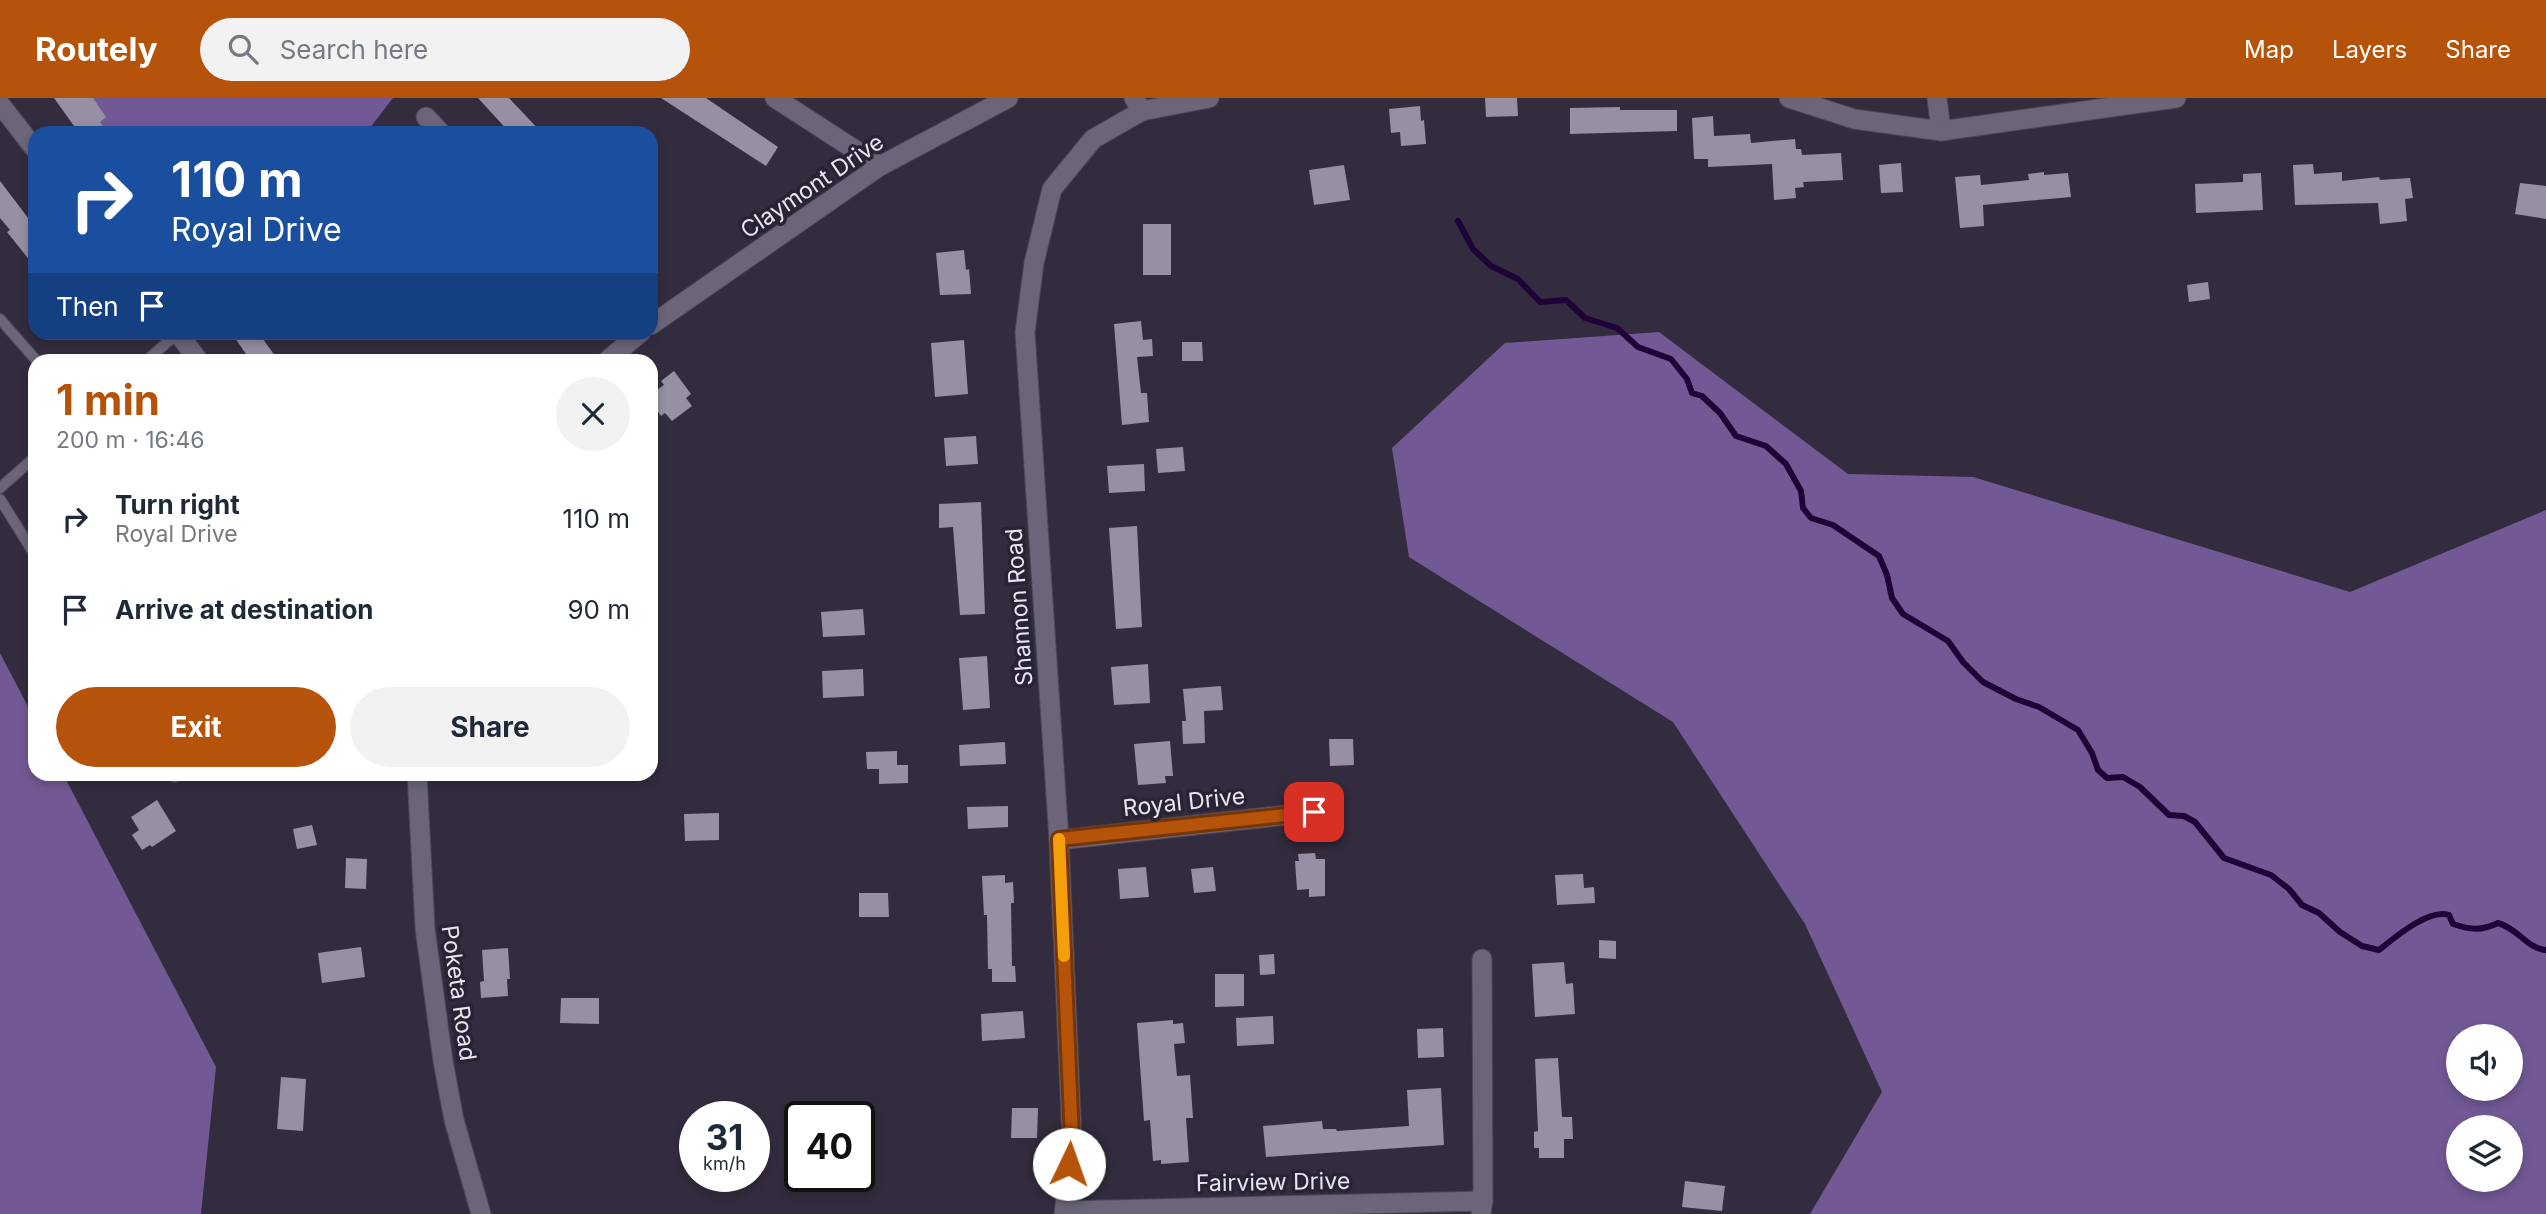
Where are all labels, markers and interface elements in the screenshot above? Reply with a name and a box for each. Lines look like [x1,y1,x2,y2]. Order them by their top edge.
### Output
search box [200,18,690,81]
text: Routely [35,29,158,69]
icon: search [224,30,262,68]
text: Search here [280,34,428,65]
text: Map [2244,35,2294,64]
text: Layers [2332,35,2407,64]
text: Share [2445,35,2511,64]
street label: Claymont Drive [735,128,889,244]
text: 110 m [171,150,303,209]
icon: right [56,154,147,245]
text: Royal Drive [171,210,342,249]
icon: arrive [133,287,171,325]
text: Then [56,291,119,322]
text: 1 min [56,374,160,425]
button: close [556,377,630,451]
text: 200 m · 16:46 [56,426,205,454]
text: Turn right [115,489,240,520]
icon: right [56,500,94,538]
text: 110 m [562,503,630,534]
text: Royal Drive [115,520,238,548]
street label: Shannon Road [1000,527,1038,687]
icon: arrive [56,591,94,629]
text: Arrive at destination [115,594,374,625]
text: 90 m [567,594,630,625]
button: Exit [56,687,336,767]
button: Share [350,687,630,767]
street label: Royal Drive [1122,782,1246,822]
pin [1284,782,1344,842]
icon: arrive [1295,793,1333,831]
street label: Poketa Road [436,924,482,1062]
map controls [2446,1024,2523,1192]
button: sound [2446,1024,2523,1101]
speed limit sign: 40 [784,1101,875,1192]
button: layers [2446,1115,2523,1192]
text: 31 [706,1116,743,1158]
position arrow [1032,1127,1106,1201]
text: km/h [703,1153,746,1174]
street label: Fairview Drive [1196,1167,1350,1197]

